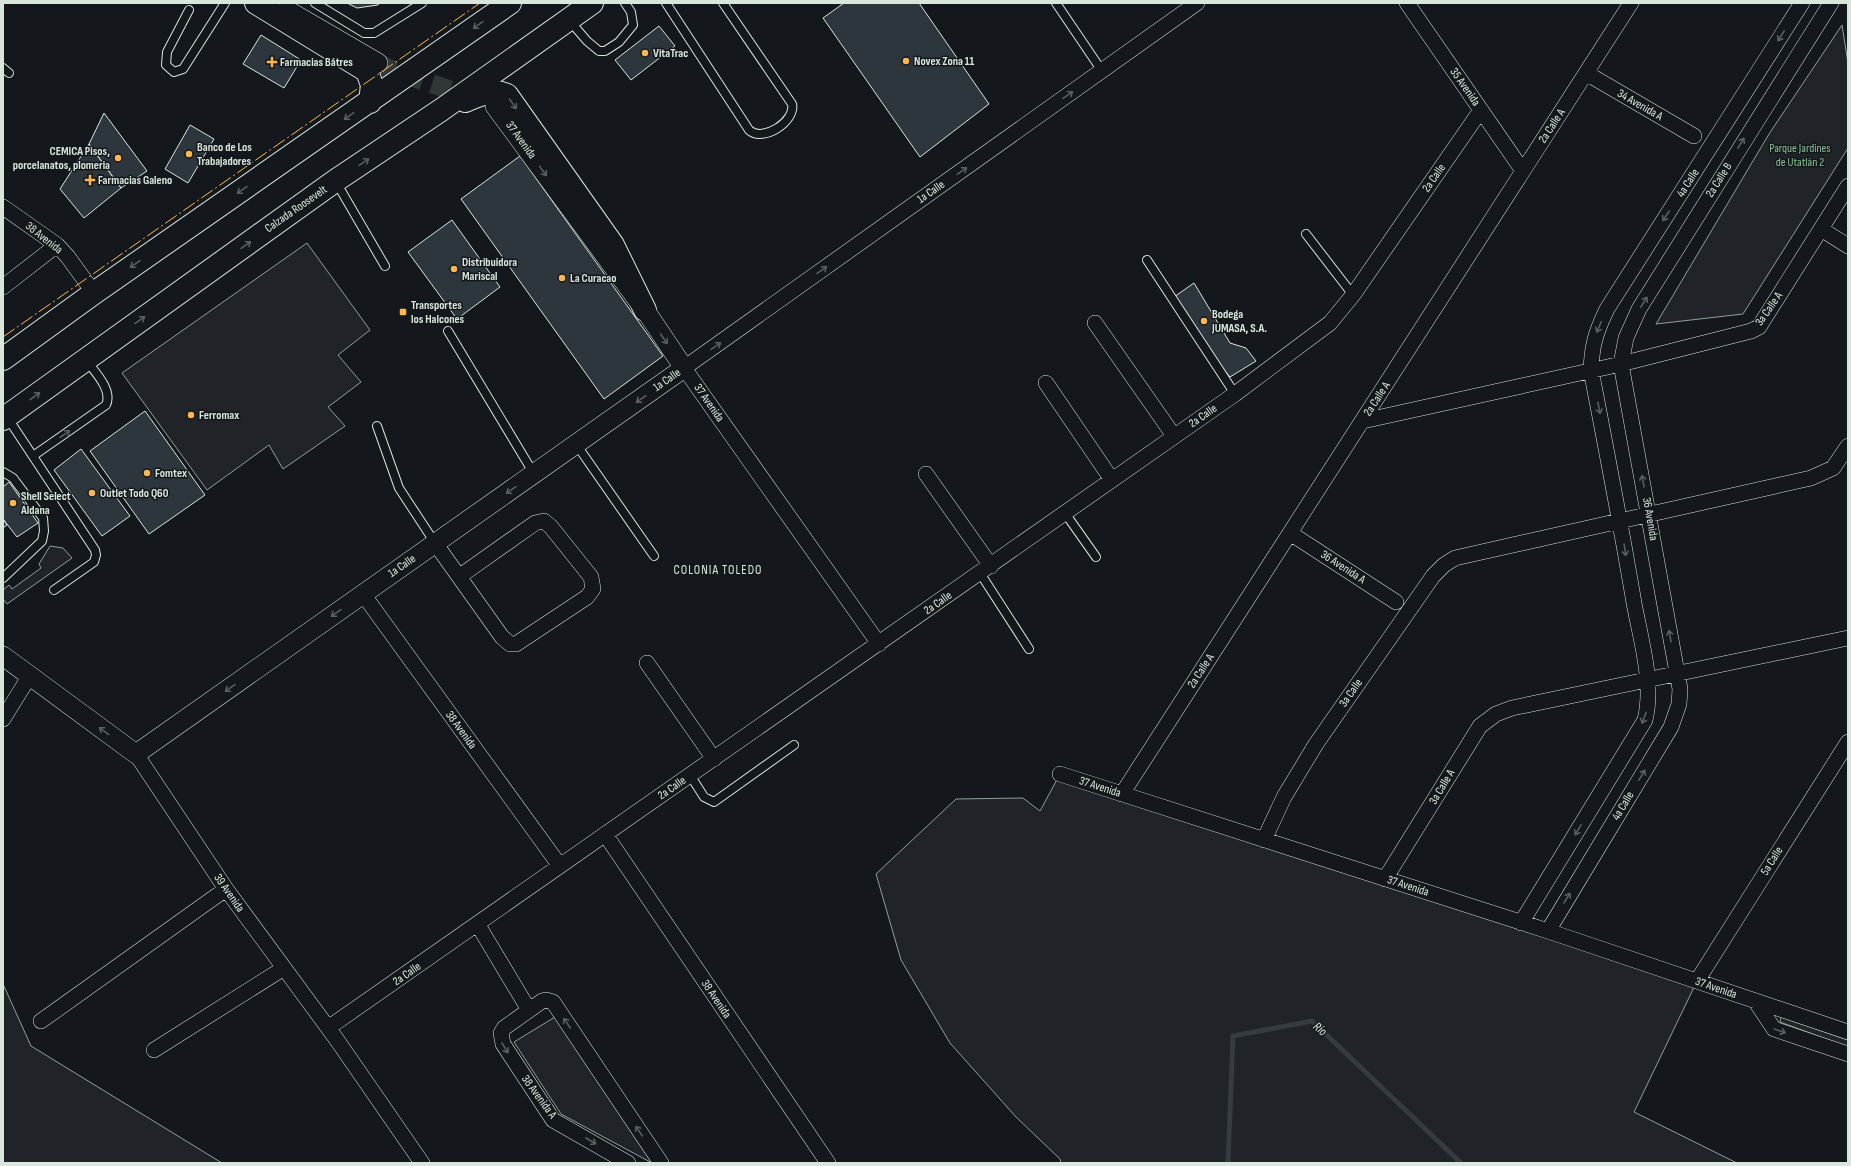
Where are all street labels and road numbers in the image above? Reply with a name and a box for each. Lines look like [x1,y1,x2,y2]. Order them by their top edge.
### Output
street label: 35 Avenida [1446,65,1484,109]
street label: 34 Avenida A [1614,86,1666,125]
street label: 2a Calle A [1535,105,1569,146]
street label: 37 Avenida [502,118,540,162]
street label: 2a Calle B [1703,160,1735,200]
street label: 2a Calle [1419,161,1449,195]
street label: 4a Calle [1673,166,1703,200]
street label: 1a Calle [914,177,948,207]
street label: Calzada Roosevelt [262,182,330,236]
street label: 38 Avenida [22,219,66,258]
street label: 3a Calle A [1752,288,1787,329]
street label: 1a Calle [650,365,684,395]
street label: 2a Calle A [1360,378,1394,419]
street label: 37 Avenida [690,381,728,425]
street label: 2a Calle [1186,401,1220,431]
street label: 36 Avenida [1639,496,1661,542]
street label: 36 Avenida A [1318,547,1369,588]
street label: 1a Calle [385,551,419,581]
street label: 2a Calle [921,588,955,618]
street label: 2a Calle A [1184,650,1218,691]
street label: 3a Calle [1336,676,1366,710]
street label: 38 Avenida [442,708,480,752]
street label: 3a Calle A [1426,766,1459,807]
street label: 2a Calle [655,773,689,803]
street label: 37 Avenida [1077,773,1123,801]
street label: 4a Calle [1609,789,1638,823]
street label: 5a Calle [1757,844,1787,878]
street label: 39 Avenida [210,871,248,915]
street label: 37 Avenida [1385,872,1431,900]
street label: 2a Calle [390,959,424,989]
street label: 37 Avenida [1693,974,1739,1002]
street label: 38 Avenida [698,977,735,1022]
street label: 38 Avenida A [518,1072,560,1123]

